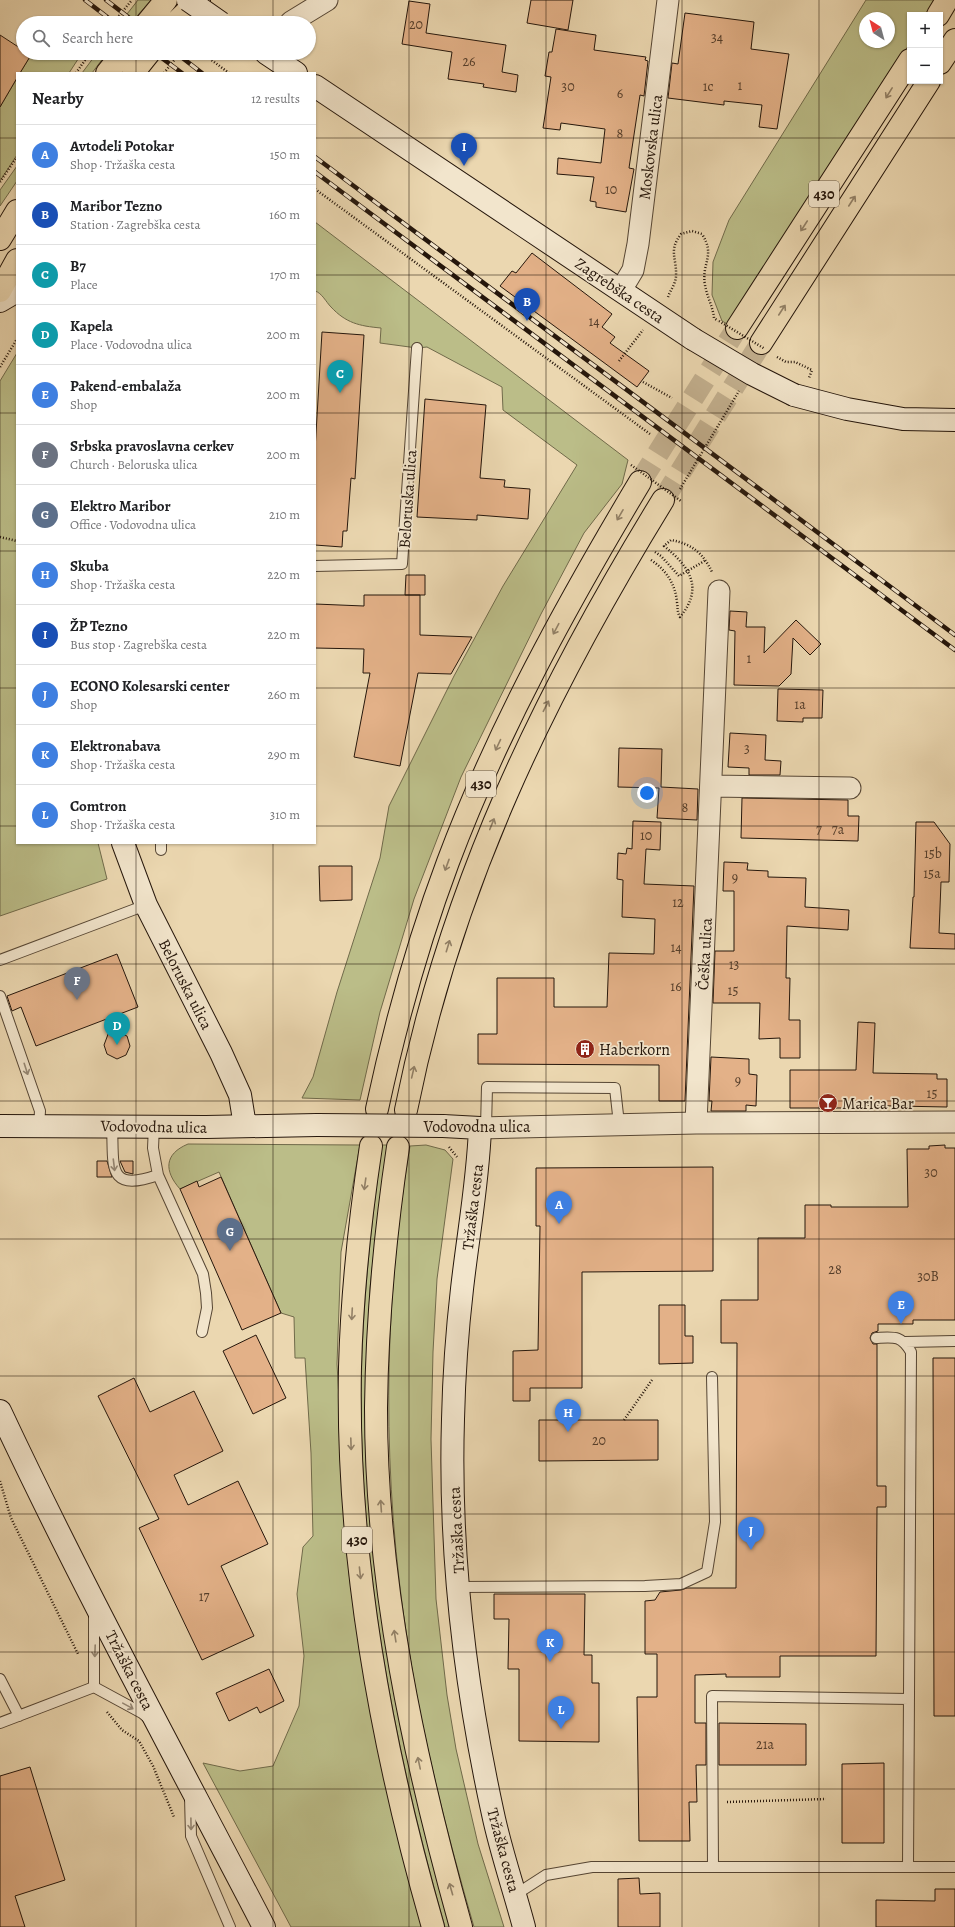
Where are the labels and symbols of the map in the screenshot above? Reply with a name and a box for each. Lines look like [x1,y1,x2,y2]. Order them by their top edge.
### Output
north arrow [859,12,895,48]
house number: 20 [409,15,423,34]
house number: 34 [711,28,723,47]
house number: 26 [462,52,476,71]
house number: 1 [738,76,743,95]
house number: 30 [561,77,575,96]
house number: 1c [703,77,713,96]
house number: 6 [617,84,623,103]
one-way arrow [885,87,893,99]
street label: Moskovska ulica [634,93,668,201]
house number: 8 [617,124,624,143]
pin: I [451,133,477,166]
house number: 10 [605,180,617,199]
road number: 430 [809,181,839,207]
one-way arrow [848,196,856,207]
one-way arrow [799,220,808,231]
street label: Zagrebška cesta [570,253,669,329]
pin: B [514,288,540,321]
one-way arrow [778,305,786,316]
house number: 14 [588,312,600,331]
pin: C [327,360,353,393]
street label: Beloruska ulica [394,448,422,549]
one-way arrow [615,509,623,521]
one-way arrow [552,623,559,635]
house number: 1 [747,649,752,668]
house number: 1a [794,695,806,714]
one-way arrow [543,700,551,712]
one-way arrow [494,739,501,751]
house number: 3 [744,739,750,758]
road number: 430 [466,771,496,797]
your location [637,783,657,803]
house number: 8 [682,798,689,817]
one-way arrow [489,819,497,831]
house number: 7 [816,820,822,839]
house number: 7a [832,820,845,839]
house number: 10 [640,826,652,845]
house number: 15b [924,844,942,863]
one-way arrow [443,858,450,871]
house number: 15a [923,864,941,883]
house number: 9 [732,868,738,887]
house number: 12 [672,893,684,912]
street label: Češka ulica [692,917,718,991]
street label: Beloruska ulica [153,935,218,1034]
house number: 14 [670,938,682,957]
one-way arrow [445,940,452,953]
house number: 13 [729,955,739,974]
pin: F [64,967,90,1000]
house number: 16 [670,977,682,996]
house number: 15 [728,981,738,1000]
pin: D [104,1012,130,1045]
building icon: Haberkorn [574,1038,596,1060]
place label: Haberkorn [599,1039,670,1061]
one-way arrow [23,1062,30,1075]
one-way arrow [410,1065,418,1078]
house number: 9 [735,1071,741,1090]
house number: 15 [927,1084,937,1103]
bar icon: Marica Bar [817,1092,839,1114]
place label: Marica Bar [842,1093,914,1115]
street label: Vodovodna ulica [99,1115,208,1139]
street label: Vodovodna ulica [423,1116,531,1138]
one-way arrow [110,1158,118,1171]
street label: Tržaška cesta [457,1162,489,1252]
house number: 30 [924,1163,938,1182]
one-way arrow [361,1177,369,1190]
pin: A [546,1191,572,1224]
pin: G [217,1218,243,1251]
house number: 28 [828,1260,842,1279]
house number: 30B [917,1267,939,1286]
pin: E [888,1291,914,1324]
one-way arrow [349,1307,356,1320]
pin: H [555,1399,581,1432]
house number: 20 [592,1431,606,1450]
one-way arrow [347,1437,355,1450]
street label: Tržaška cesta [444,1486,470,1574]
one-way arrow [378,1500,385,1513]
pin: J [738,1517,764,1550]
road number: 430 [342,1527,372,1553]
one-way arrow [356,1566,364,1579]
house number: 17 [199,1587,209,1606]
street label: Tržaška cesta [100,1627,159,1715]
pin: K [537,1629,563,1662]
one-way arrow [391,1630,399,1643]
one-way arrow [91,1644,98,1657]
pin: L [548,1696,574,1729]
one-way arrow [122,1702,134,1710]
house number: 21a [756,1735,774,1754]
one-way arrow [415,1757,423,1770]
street label: Tržaška cesta [481,1805,525,1896]
one-way arrow [187,1817,195,1830]
one-way arrow [447,1883,454,1896]

